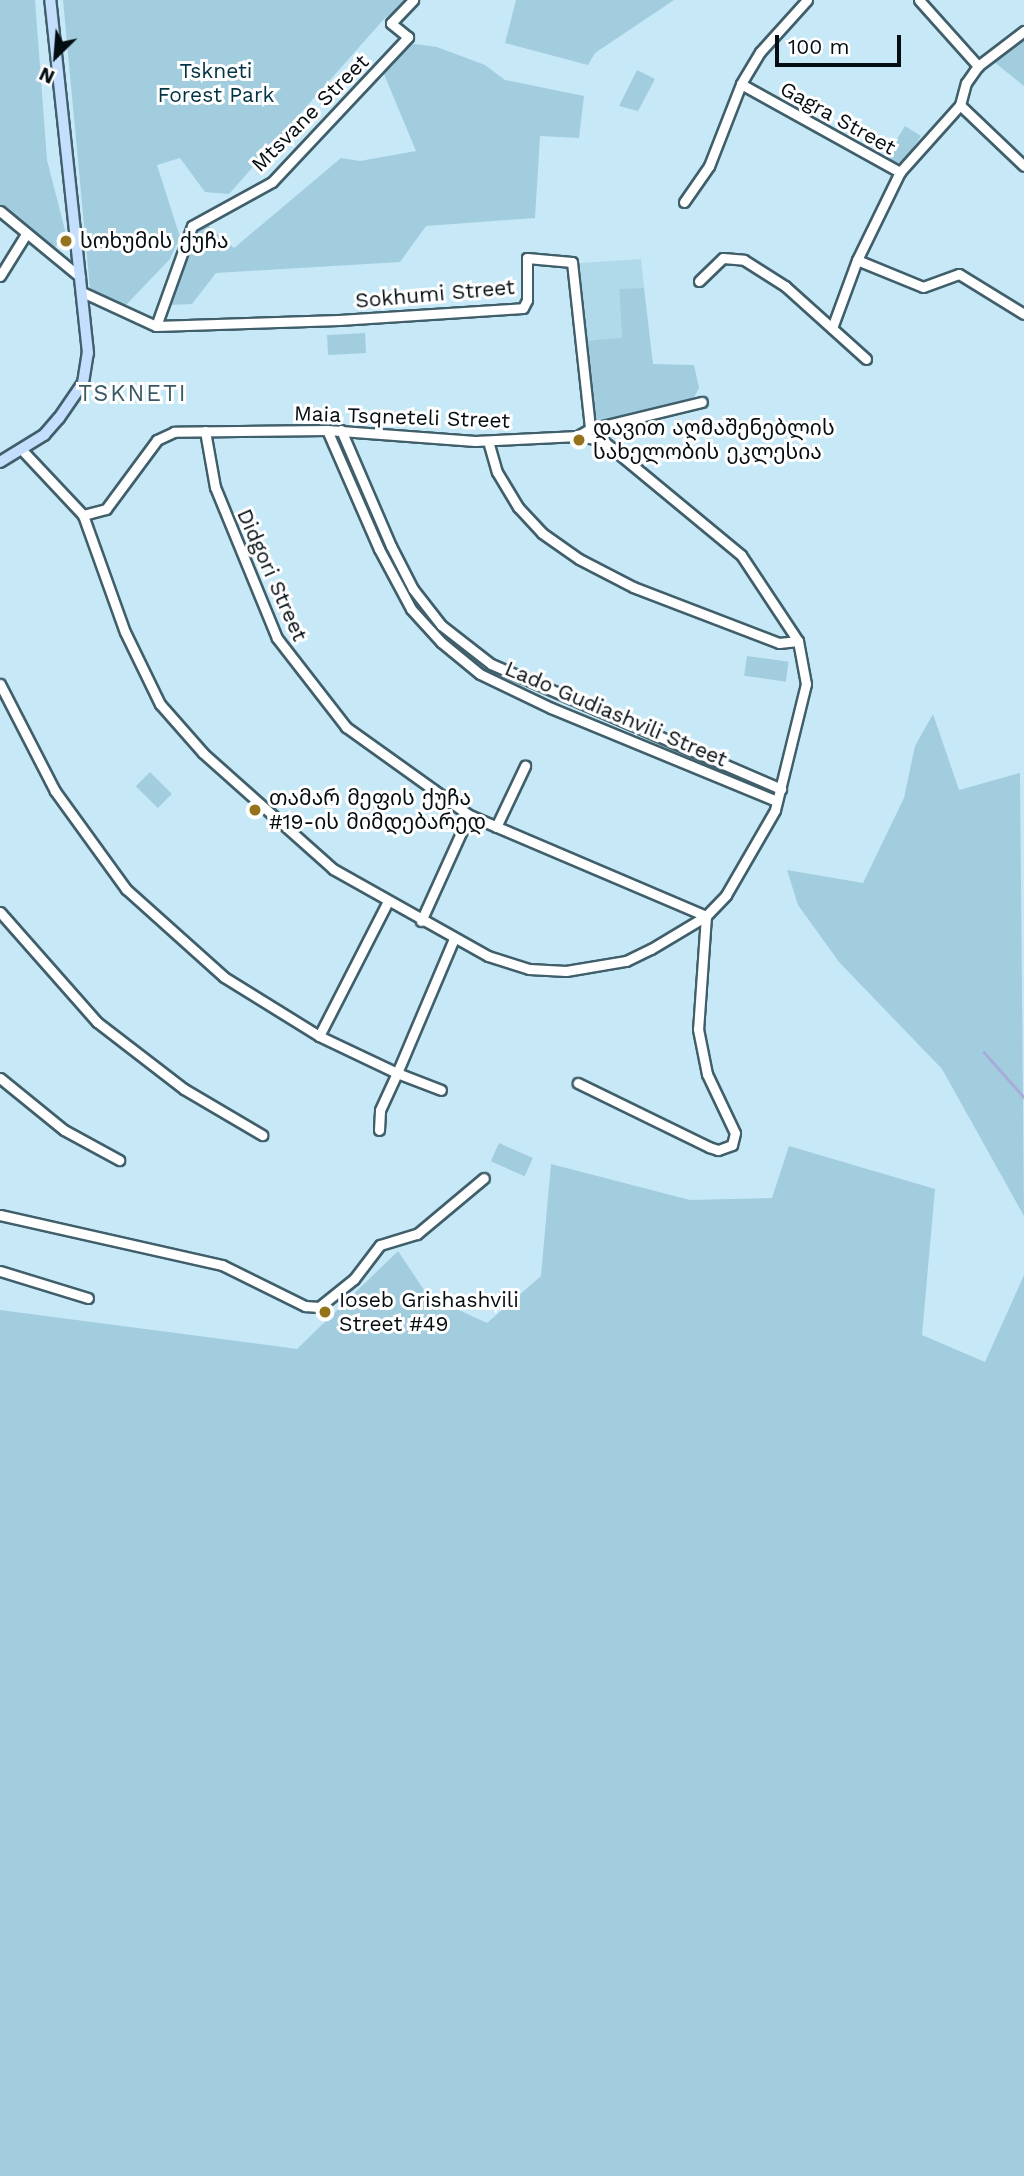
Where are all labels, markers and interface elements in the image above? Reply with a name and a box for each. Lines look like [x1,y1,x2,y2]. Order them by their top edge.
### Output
north arrow [21,21,91,91]
scale bar [779,21,905,65]
text: 100 m [788,34,850,59]
street label: Mtsvane Street [246,49,374,177]
park label: Tskneti Forest Park [158,58,274,108]
text: N [36,62,58,89]
street label: Gagra Street [776,76,900,160]
place label: სოხუმის ქუჩა [80,228,228,254]
marker: სოხუმის ქუჩა [58,233,74,249]
street label: Sokhumi Street [354,274,516,314]
district label: TSKNETI [79,380,187,408]
street label: Maia Tsqneteli Street [293,401,511,433]
place label: დავით აღმაშენებლის სახელობის ეკლესია [593,415,835,465]
marker: დავით აღმაშენებლის სახელობის ეკლესია [571,432,587,448]
street label: Didgori Street [232,505,312,645]
street label: Lado Gudiashvili Street [501,656,731,772]
place label: თამარ მეფის ქუჩა #19-ის მიმდებარედ [269,785,486,835]
marker: თამარ მეფის ქუჩა #19-ის მიმდებარედ [247,802,263,818]
place label: Ioseb Grishashvili Street #49 [339,1287,519,1337]
marker: Ioseb Grishashvili Street #49 [317,1304,333,1320]

